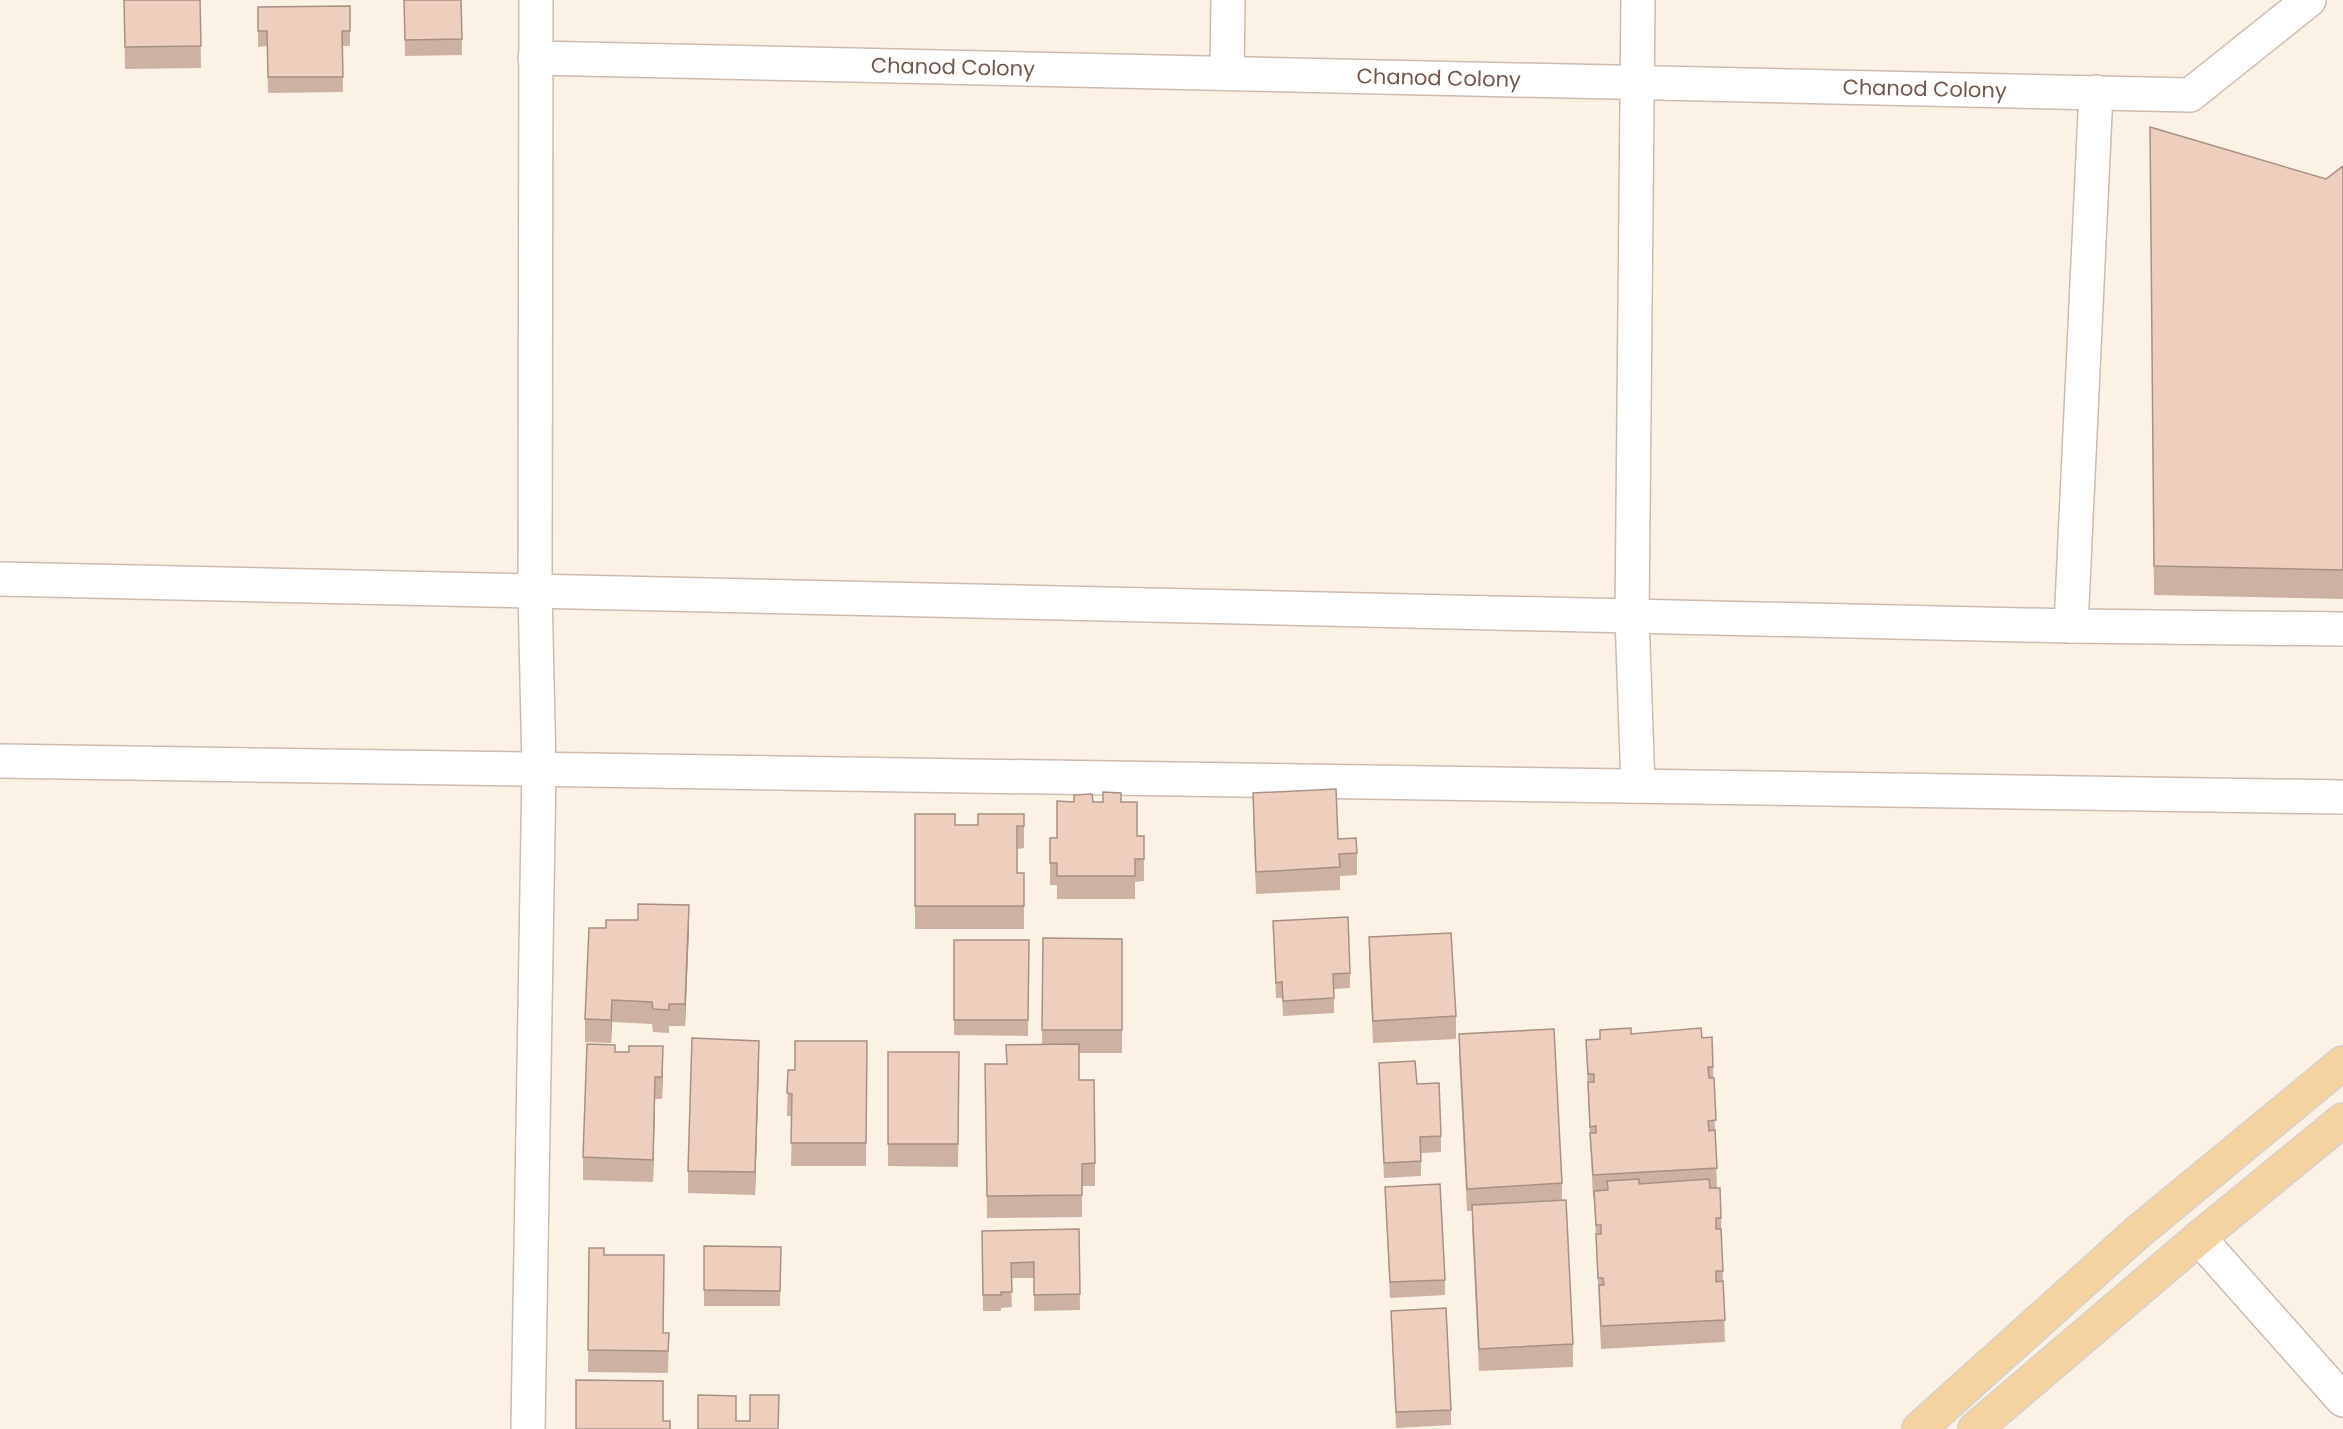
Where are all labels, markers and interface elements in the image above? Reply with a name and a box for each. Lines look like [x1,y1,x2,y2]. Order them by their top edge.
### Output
street label: Chanod Colony [871,51,1035,83]
street label: Chanod Colony [1356,61,1521,94]
street label: Chanod Colony [1842,72,2007,105]

